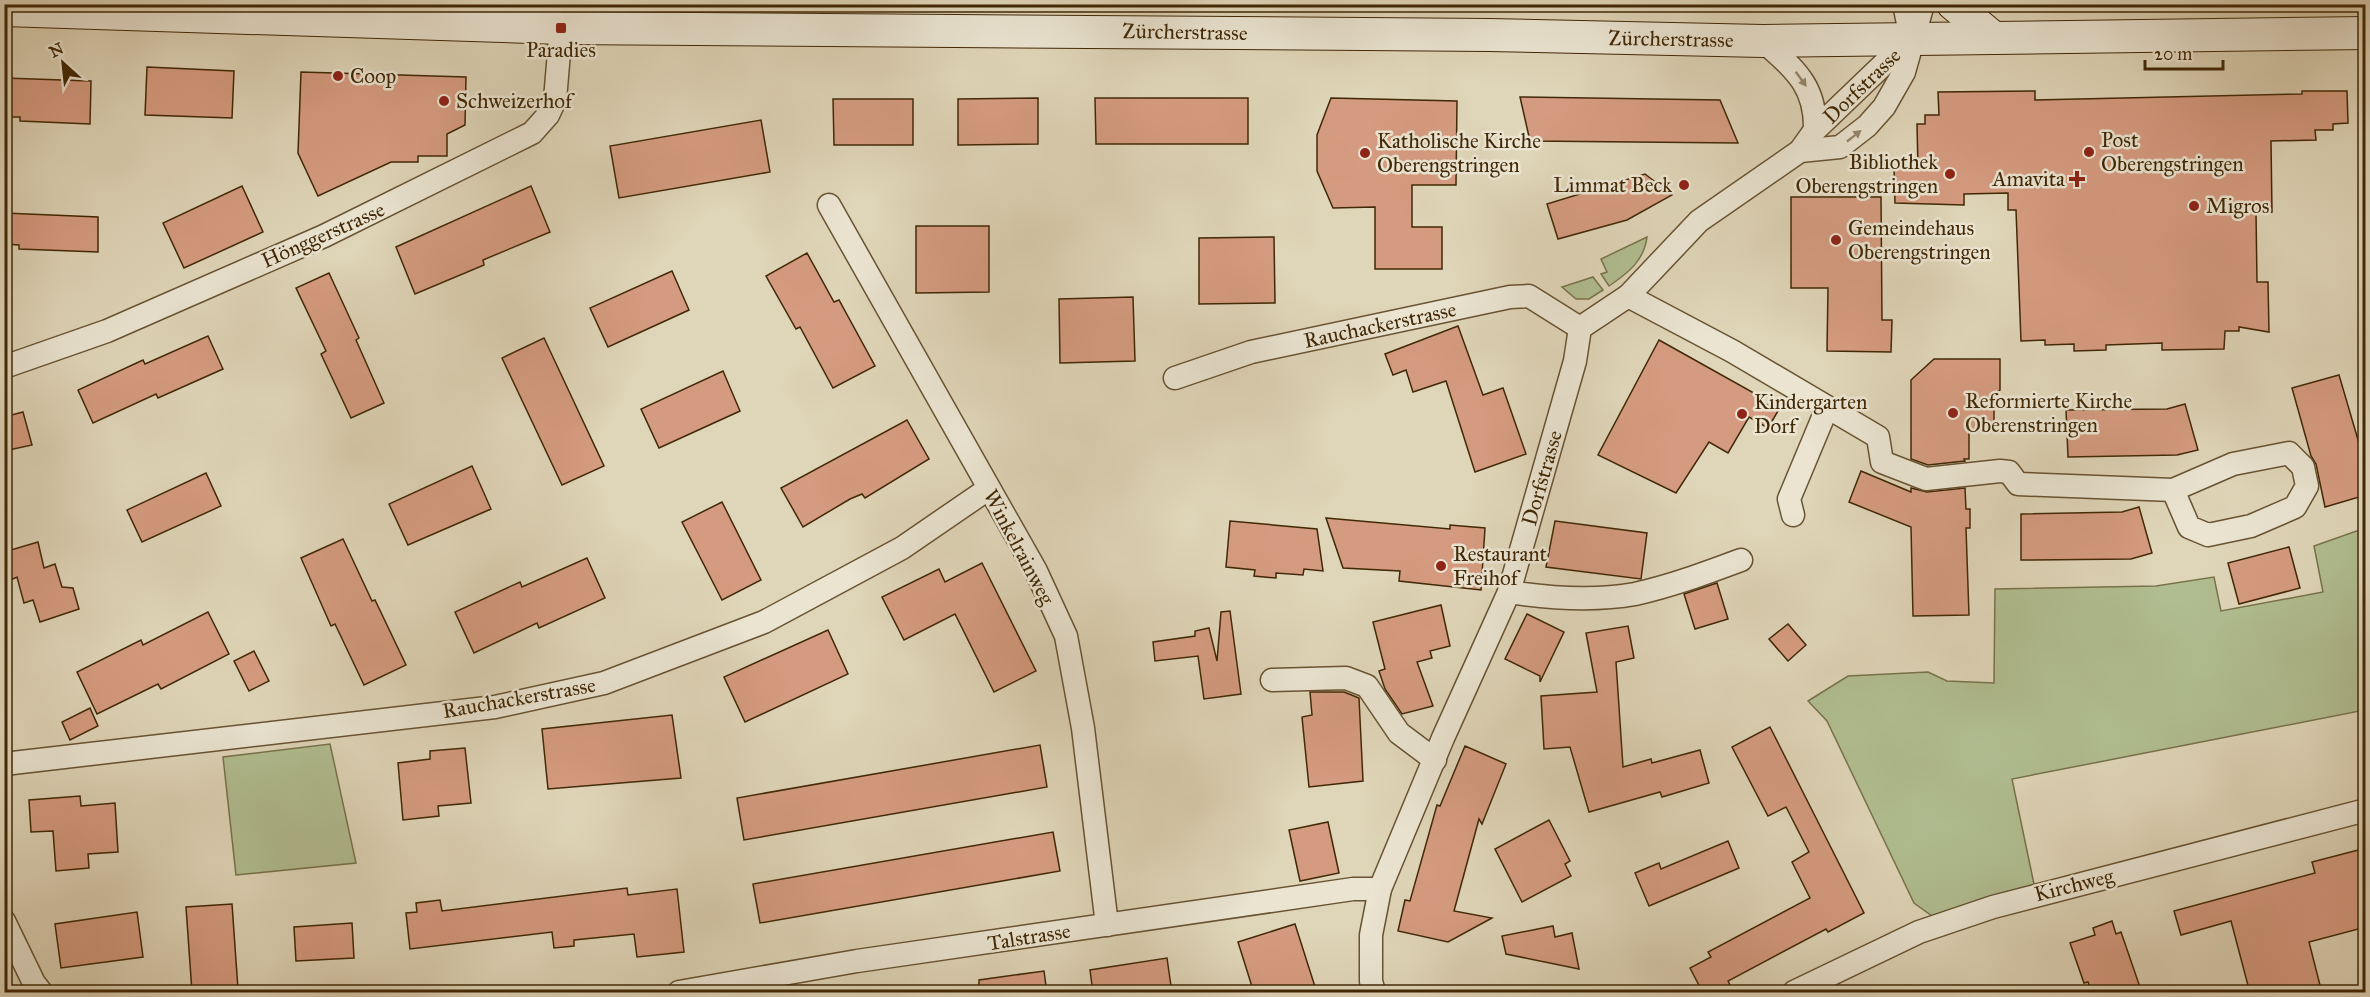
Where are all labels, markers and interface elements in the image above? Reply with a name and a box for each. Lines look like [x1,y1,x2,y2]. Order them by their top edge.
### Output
street label: Zürcherstrasse [1122,18,1248,46]
marker: Paradies [554,21,568,35]
street label: Zürcherstrasse [1608,25,1734,53]
north arrow [33,33,93,93]
scale bar [2145,33,2223,71]
place label: Paradies [526,37,596,63]
text: N [46,38,67,62]
street label: Dorfstrasse [1818,42,1906,129]
text: 20 m [2154,43,2192,65]
place label: Coop [350,63,396,89]
marker: Coop [331,69,345,83]
one-way arrow [1795,71,1808,87]
place label: Schweizerhof [456,88,575,114]
marker: Schweizerhof [437,94,451,108]
place label: Post Oberengstringen [2101,127,2244,177]
place label: Katholische Kirche Oberengstringen [1377,128,1541,178]
one-way arrow [1846,129,1862,142]
marker: Post Oberengstringen [2082,145,2096,159]
marker: Katholische Kirche Oberengstringen [1358,146,1372,160]
place label: Bibliothek Oberengstringen [1795,149,1938,199]
place label: Amavita [1991,166,2065,192]
marker: Bibliothek Oberengstringen [1943,167,1957,181]
place label: Limmat Beck [1553,172,1672,198]
marker: Amavita [2070,172,2084,186]
marker: Limmat Beck [1677,178,1691,192]
place label: Migros [2206,193,2269,219]
street label: Hönggerstrasse [257,196,389,274]
marker: Migros [2187,199,2201,213]
place label: Gemeindehaus Oberengstringen [1848,215,1991,265]
marker: Gemeindehaus Oberengstringen [1829,233,1843,247]
street label: Rauchackerstrasse [1301,296,1459,354]
place label: Reformierte Kirche Oberenstringen [1965,388,2132,438]
place label: Kindergarten Dorf [1754,389,1867,439]
marker: Reformierte Kirche Oberenstringen [1946,406,1960,420]
marker: Kindergarten Dorf [1735,407,1749,421]
street label: Dorfstrasse [1516,427,1568,529]
street label: Winkelrainweg [978,485,1060,609]
place label: Restaurant Freihof [1453,541,1548,591]
marker: Restaurant Freihof [1434,559,1448,573]
street label: Rauchackerstrasse [440,672,598,724]
street label: Kirchweg [2032,863,2117,907]
street label: Talstrasse [986,918,1073,956]

